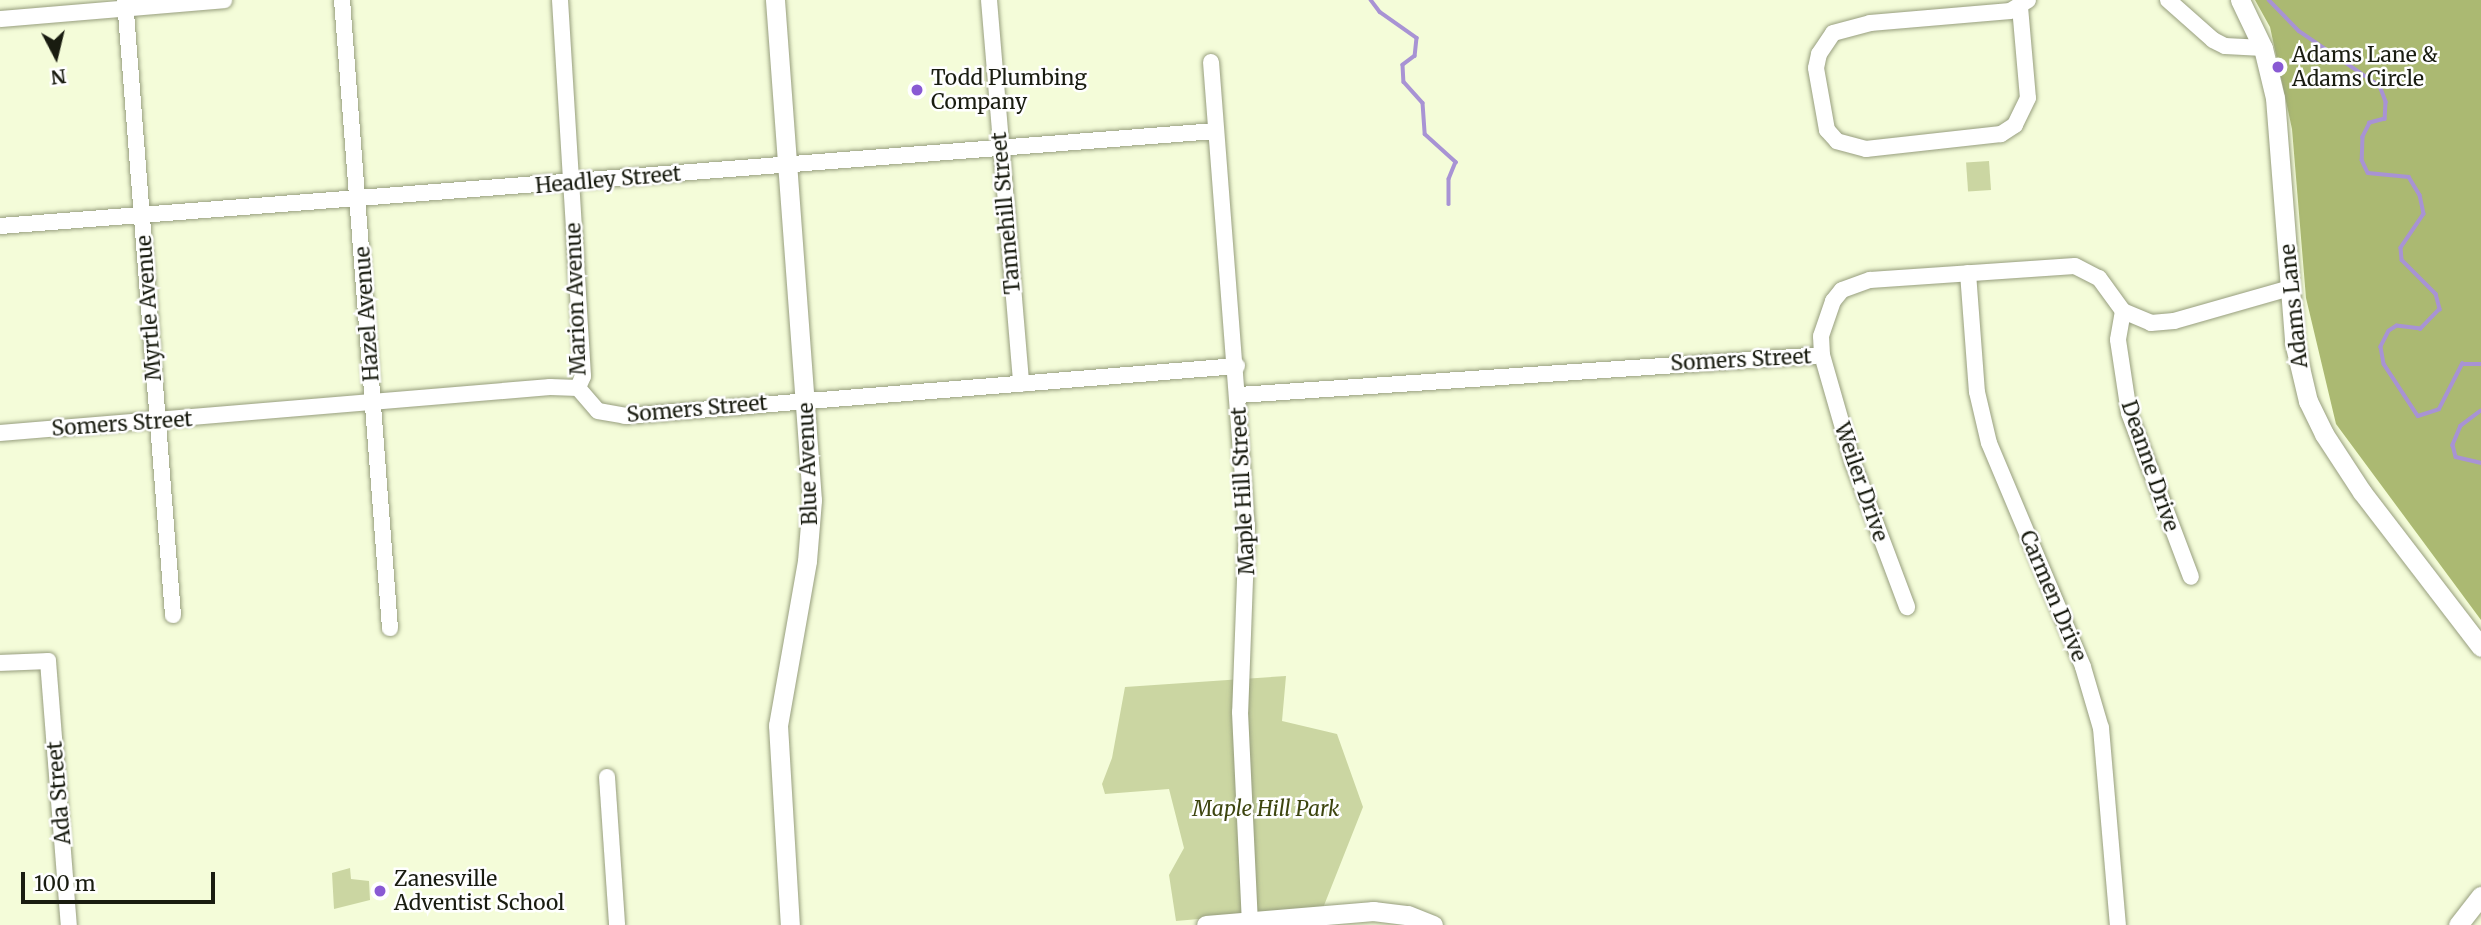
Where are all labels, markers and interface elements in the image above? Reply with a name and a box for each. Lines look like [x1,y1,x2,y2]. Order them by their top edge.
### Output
north arrow [21,21,91,91]
place label: Adams Lane & Adams Circle [2292,42,2438,92]
marker: Adams Lane & Adams Circle [2270,59,2286,75]
text: N [50,64,67,90]
place label: Todd Plumbing Company [931,65,1087,115]
marker: Todd Plumbing Company [909,82,925,98]
street label: Tannehill Street [986,131,1026,295]
street label: Headley Street [534,161,682,199]
street label: Marion Avenue [561,222,591,376]
street label: Myrtle Avenue [131,234,167,382]
street label: Adams Lane [2275,243,2313,369]
street label: Hazel Avenue [350,246,384,382]
street label: Somers Street [1670,344,1812,376]
street label: Somers Street [626,390,768,428]
street label: Deanne Drive [2116,397,2184,535]
street label: Blue Avenue [793,402,823,526]
street label: Maple Hill Street [1226,406,1260,576]
street label: Somers Street [51,407,193,441]
street label: Weiler Drive [1829,419,1893,545]
street label: Carmen Drive [2014,527,2092,665]
street label: Ada Street [42,740,76,846]
park label: Maple Hill Park [1192,796,1340,822]
scale bar [24,858,219,902]
place label: Zanesville Adventist School [394,866,565,916]
text: 100 m [34,870,96,897]
marker: Zanesville Adventist School [372,883,388,899]

